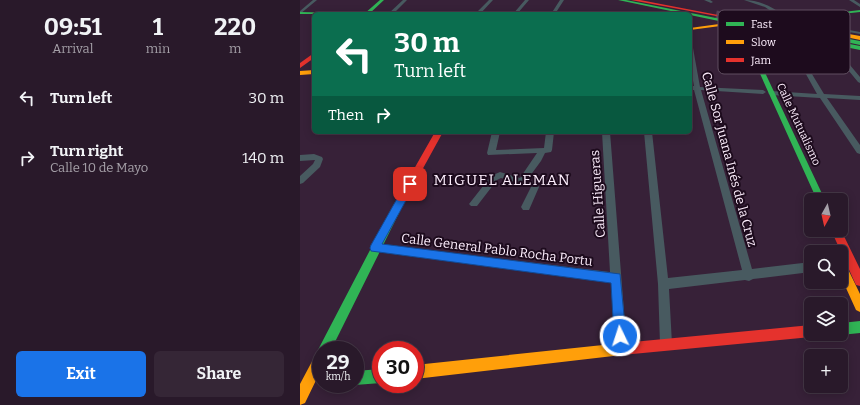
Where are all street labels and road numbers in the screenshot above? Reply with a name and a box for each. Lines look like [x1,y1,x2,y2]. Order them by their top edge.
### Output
street label: Calle Sor Juana Inés de la Cruz [699,70,760,248]
street label: Calle Mutualismo [774,81,823,167]
street label: Calle Higueras [587,150,608,238]
street label: Calle General Pablo Rocha Portu [400,230,593,269]

